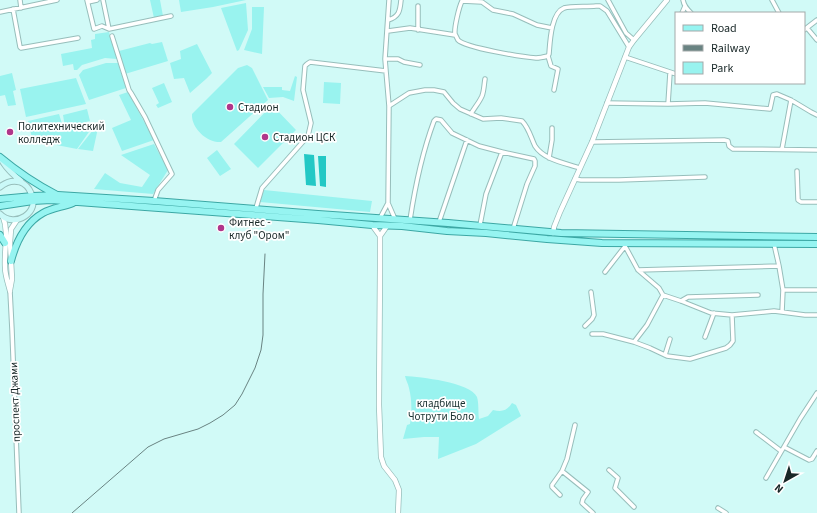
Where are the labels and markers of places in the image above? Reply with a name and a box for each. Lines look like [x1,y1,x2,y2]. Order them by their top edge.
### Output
place label: Стадион [238,100,279,115]
marker: Стадион [225,102,235,112]
place label: Политехнический колледж [18,119,105,147]
marker: Политехнический колледж [5,127,15,137]
place label: Стадион ЦСК [273,130,336,145]
marker: Стадион ЦСК [260,132,270,142]
place label: Фитнес - клуб "Ором" [229,215,289,243]
marker: Фитнес - клуб "Ором" [216,223,226,233]

